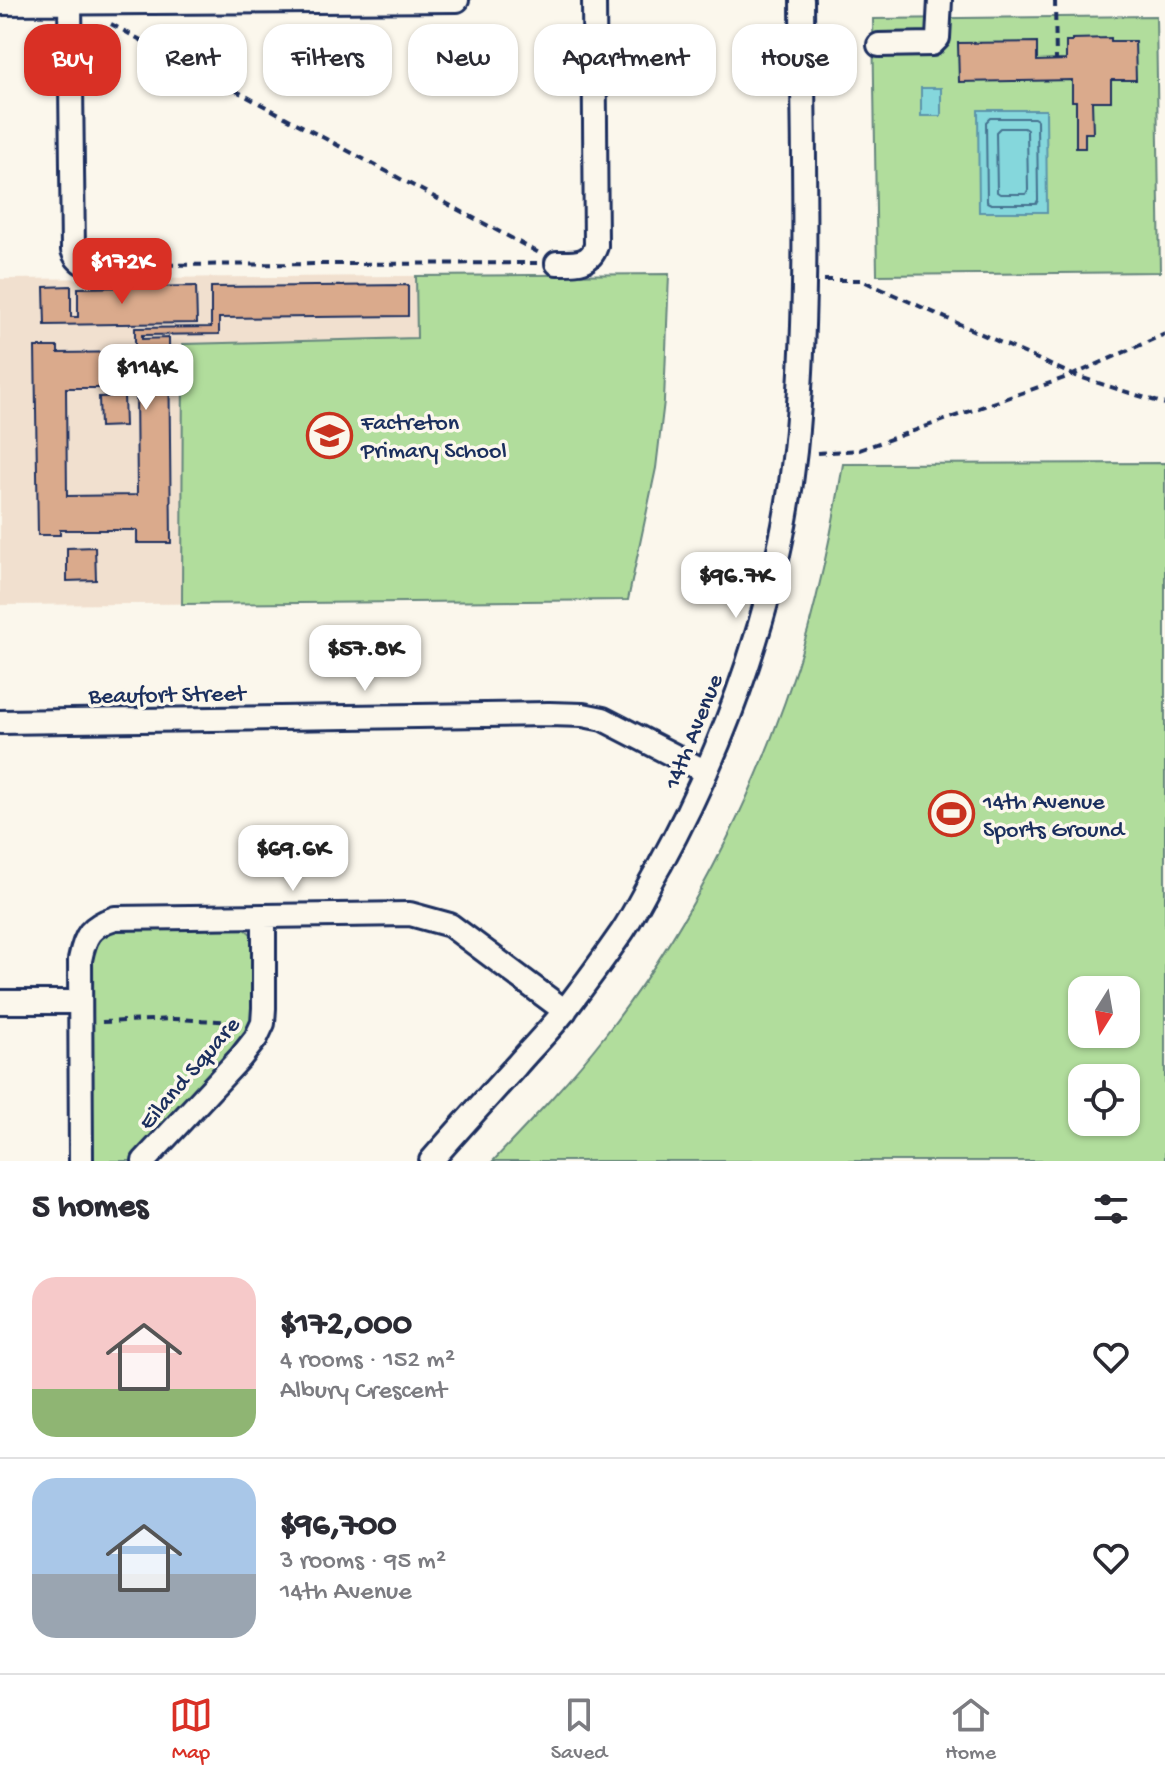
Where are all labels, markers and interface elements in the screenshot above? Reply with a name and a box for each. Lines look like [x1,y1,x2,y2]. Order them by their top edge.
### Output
chip: Buy [24,24,121,96]
chip: Rent [137,24,247,96]
chip: Filters [263,24,392,96]
chip: New [408,24,518,96]
chip: Apartment [534,24,716,96]
chip: House [732,24,857,96]
pin: $172K [66,238,178,306]
text: $172K [91,248,153,279]
pin: $114K [90,344,202,412]
text: $114K [116,354,176,385]
place label: Factreton Primary School [360,410,507,467]
school or university icon: Factreton Primary School [306,411,354,459]
pin: $96.7K [671,552,801,620]
text: $96.7K [699,562,773,593]
pin: $57.8K [300,625,430,693]
text: $57.8K [327,635,403,666]
street label: 14th Avenue [659,670,732,795]
street label: Beaufort Street [87,681,248,712]
place label: 14th Avenue Sports Ground [982,789,1126,846]
sports icon: 14th Avenue Sports Ground [928,790,976,838]
pin: $69.6K [228,825,358,893]
text: $69.6K [256,835,330,866]
north arrow [1068,976,1140,1048]
map controls [1068,976,1140,1136]
street label: Eiland Square [133,1011,248,1137]
button: locate [1068,1064,1140,1136]
icon: filters [1089,1187,1133,1231]
text: 5 homes [32,1189,148,1229]
text: $172,000 [280,1306,412,1346]
icon: home [96,1309,192,1405]
icon: heart [1089,1335,1133,1379]
text: 4 rooms · 152 m² [280,1346,455,1377]
text: Albury Crescent [280,1377,447,1408]
text: $96,700 [280,1507,397,1547]
icon: home [96,1510,192,1606]
icon: heart [1089,1536,1133,1580]
text: 3 rooms · 95 m² [280,1547,446,1578]
text: 14th Avenue [280,1578,412,1609]
tab: Map [169,1693,213,1767]
tab: Saved [551,1693,607,1767]
tab: Home [945,1693,996,1767]

